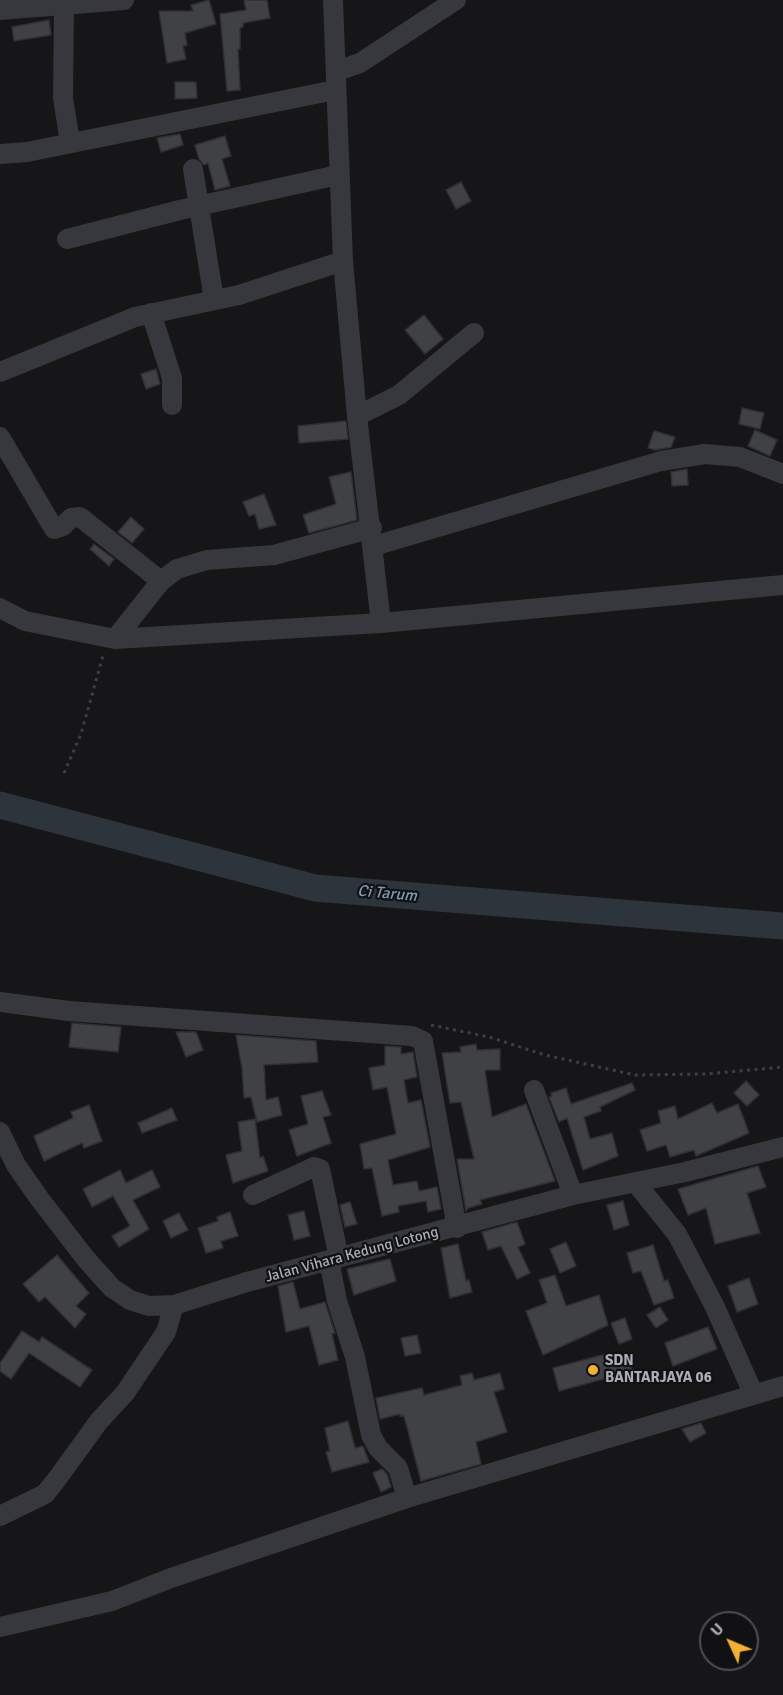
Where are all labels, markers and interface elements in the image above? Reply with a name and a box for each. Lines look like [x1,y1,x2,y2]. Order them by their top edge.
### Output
water label: Ci Tarum [356,882,418,906]
street label: Jalan Vihara Kedung Lotong [264,1223,440,1287]
place label: SDN BANTARJAYA 06 [605,1352,712,1387]
marker: SDN BANTARJAYA 06 [586,1363,600,1377]
north arrow [699,1611,759,1671]
text: U [707,1619,728,1641]

